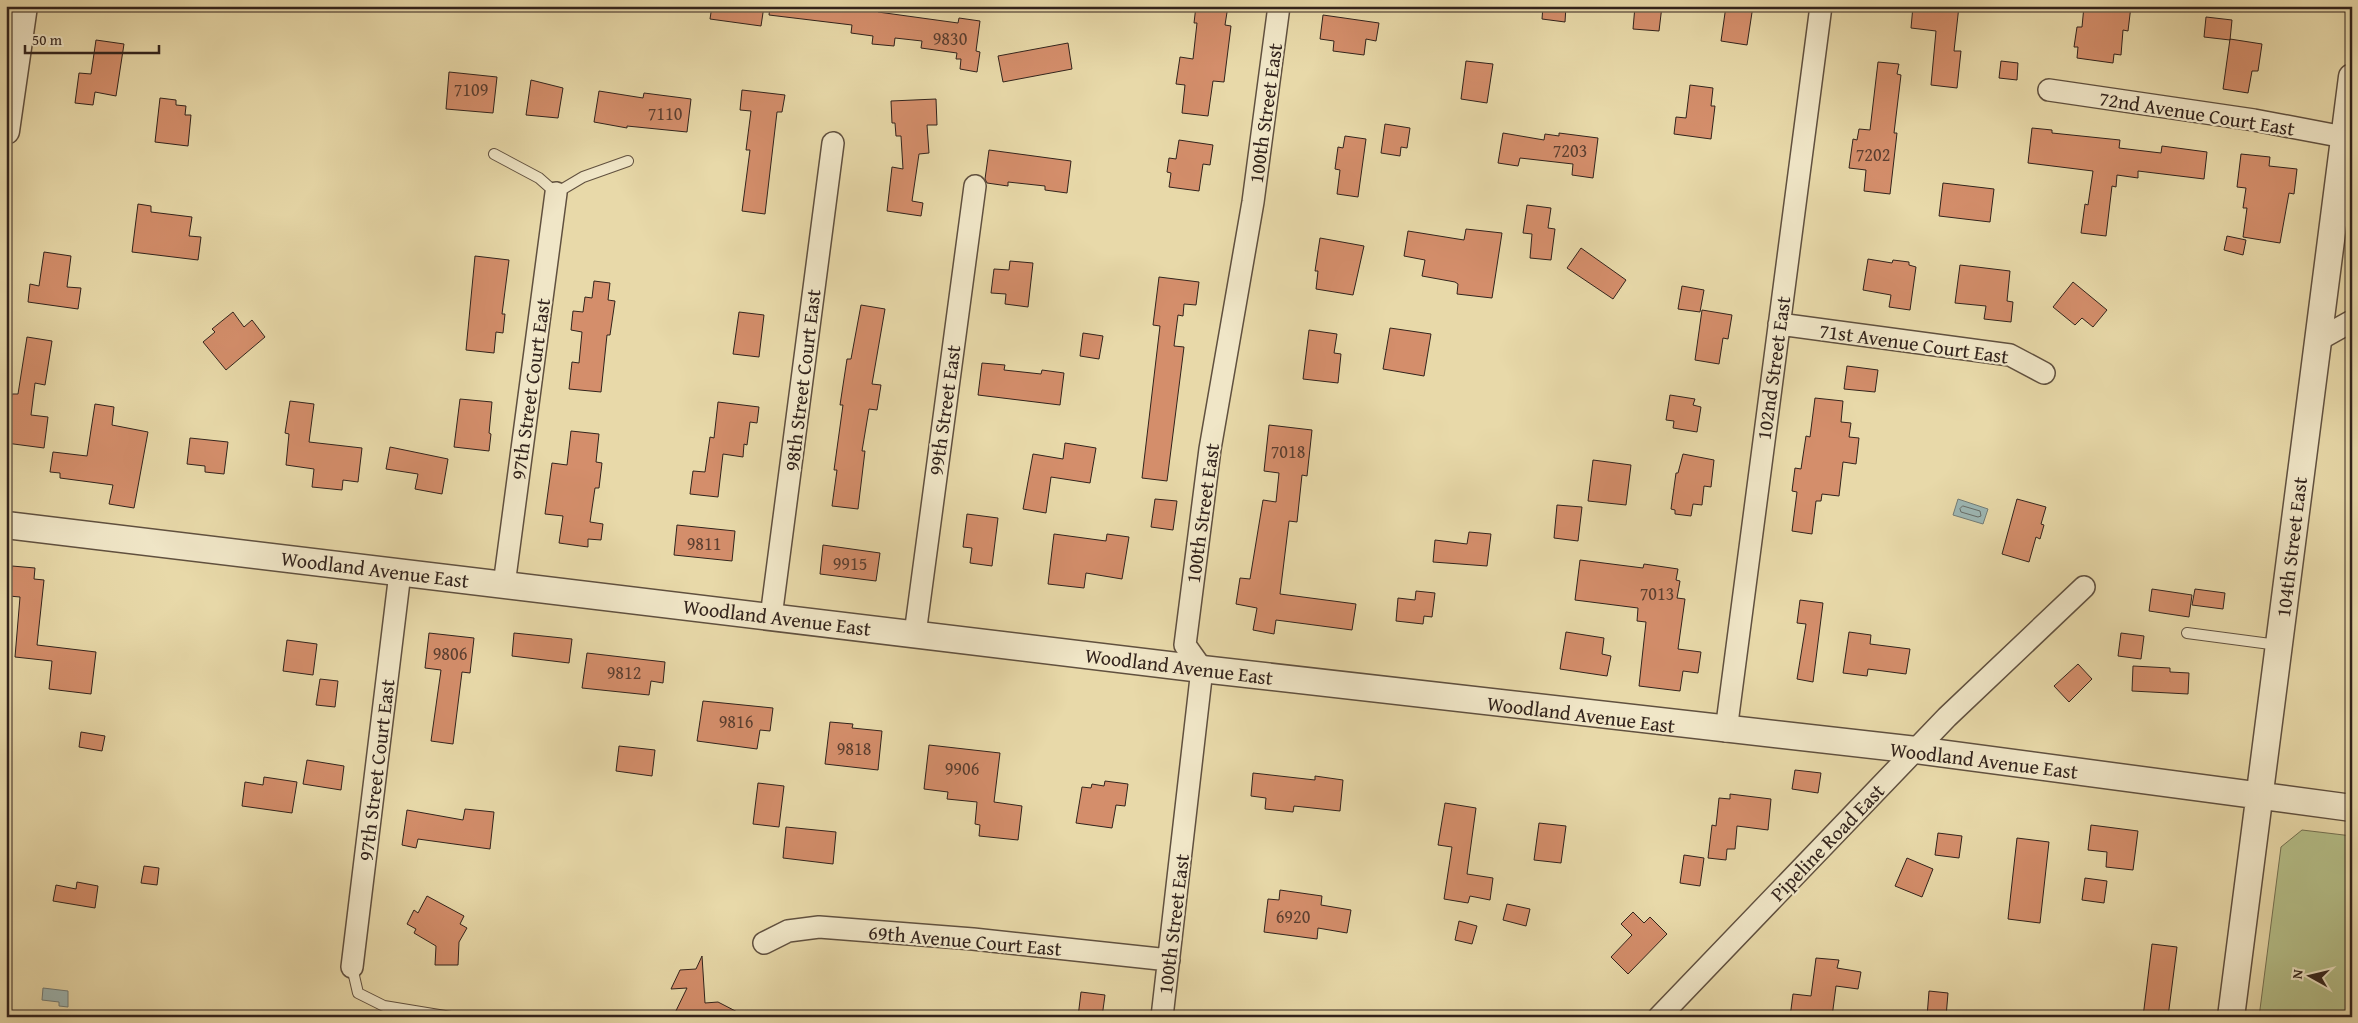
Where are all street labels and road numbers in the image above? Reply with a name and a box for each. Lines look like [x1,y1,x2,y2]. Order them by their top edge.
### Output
street label: 100th Street East [1241,41,1289,185]
street label: 72nd Avenue Court East [2097,83,2297,143]
street label: 98th Street Court East [776,287,828,473]
street label: 102nd Street East [1749,294,1797,442]
street label: 97th Street Court East [503,296,557,482]
street label: 71st Avenue Court East [1818,315,2010,371]
street label: 99th Street East [920,343,968,477]
street label: 100th Street East [1178,441,1226,585]
street label: 104th Street East [2268,475,2314,619]
street label: Woodland Avenue East [279,543,471,595]
street label: Woodland Avenue East [681,591,873,643]
street label: Woodland Avenue East [1083,640,1275,692]
street label: 97th Street Court East [350,677,402,863]
street label: Woodland Avenue East [1485,688,1677,740]
street label: Woodland Avenue East [1888,734,2080,786]
street label: Pipeline Road East [1763,777,1891,907]
street label: 100th Street East [1150,852,1196,996]
street label: 69th Avenue Court East [867,917,1063,963]

